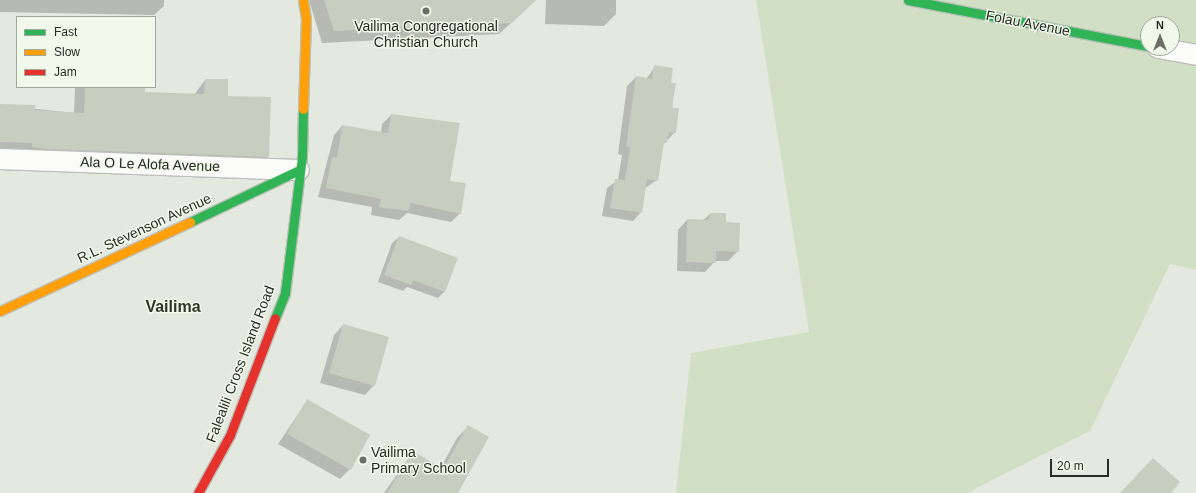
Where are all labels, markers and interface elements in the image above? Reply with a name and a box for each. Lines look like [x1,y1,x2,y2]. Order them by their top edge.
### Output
marker: Vailima Congregational Christian Church [421,6,431,16]
street label: Folau Avenue [984,7,1072,39]
legend [16,16,156,88]
north arrow [1140,16,1180,56]
place label: Vailima Congregational Christian Church [354,18,498,50]
text: N [1156,19,1164,31]
text: Fast [54,25,77,39]
text: Slow [54,45,80,59]
text: Jam [54,65,77,79]
street label: Ala O Le Alofa Avenue [79,153,221,175]
street label: R.L. Stevenson Avenue [74,189,214,267]
street label: Falealili Cross Island Road [202,283,278,445]
district label: Vailima [145,297,201,317]
place label: Vailima Primary School [371,444,466,476]
scale bar [1052,451,1111,477]
marker: Vailima Primary School [358,455,368,465]
text: 20 m [1057,459,1084,473]

